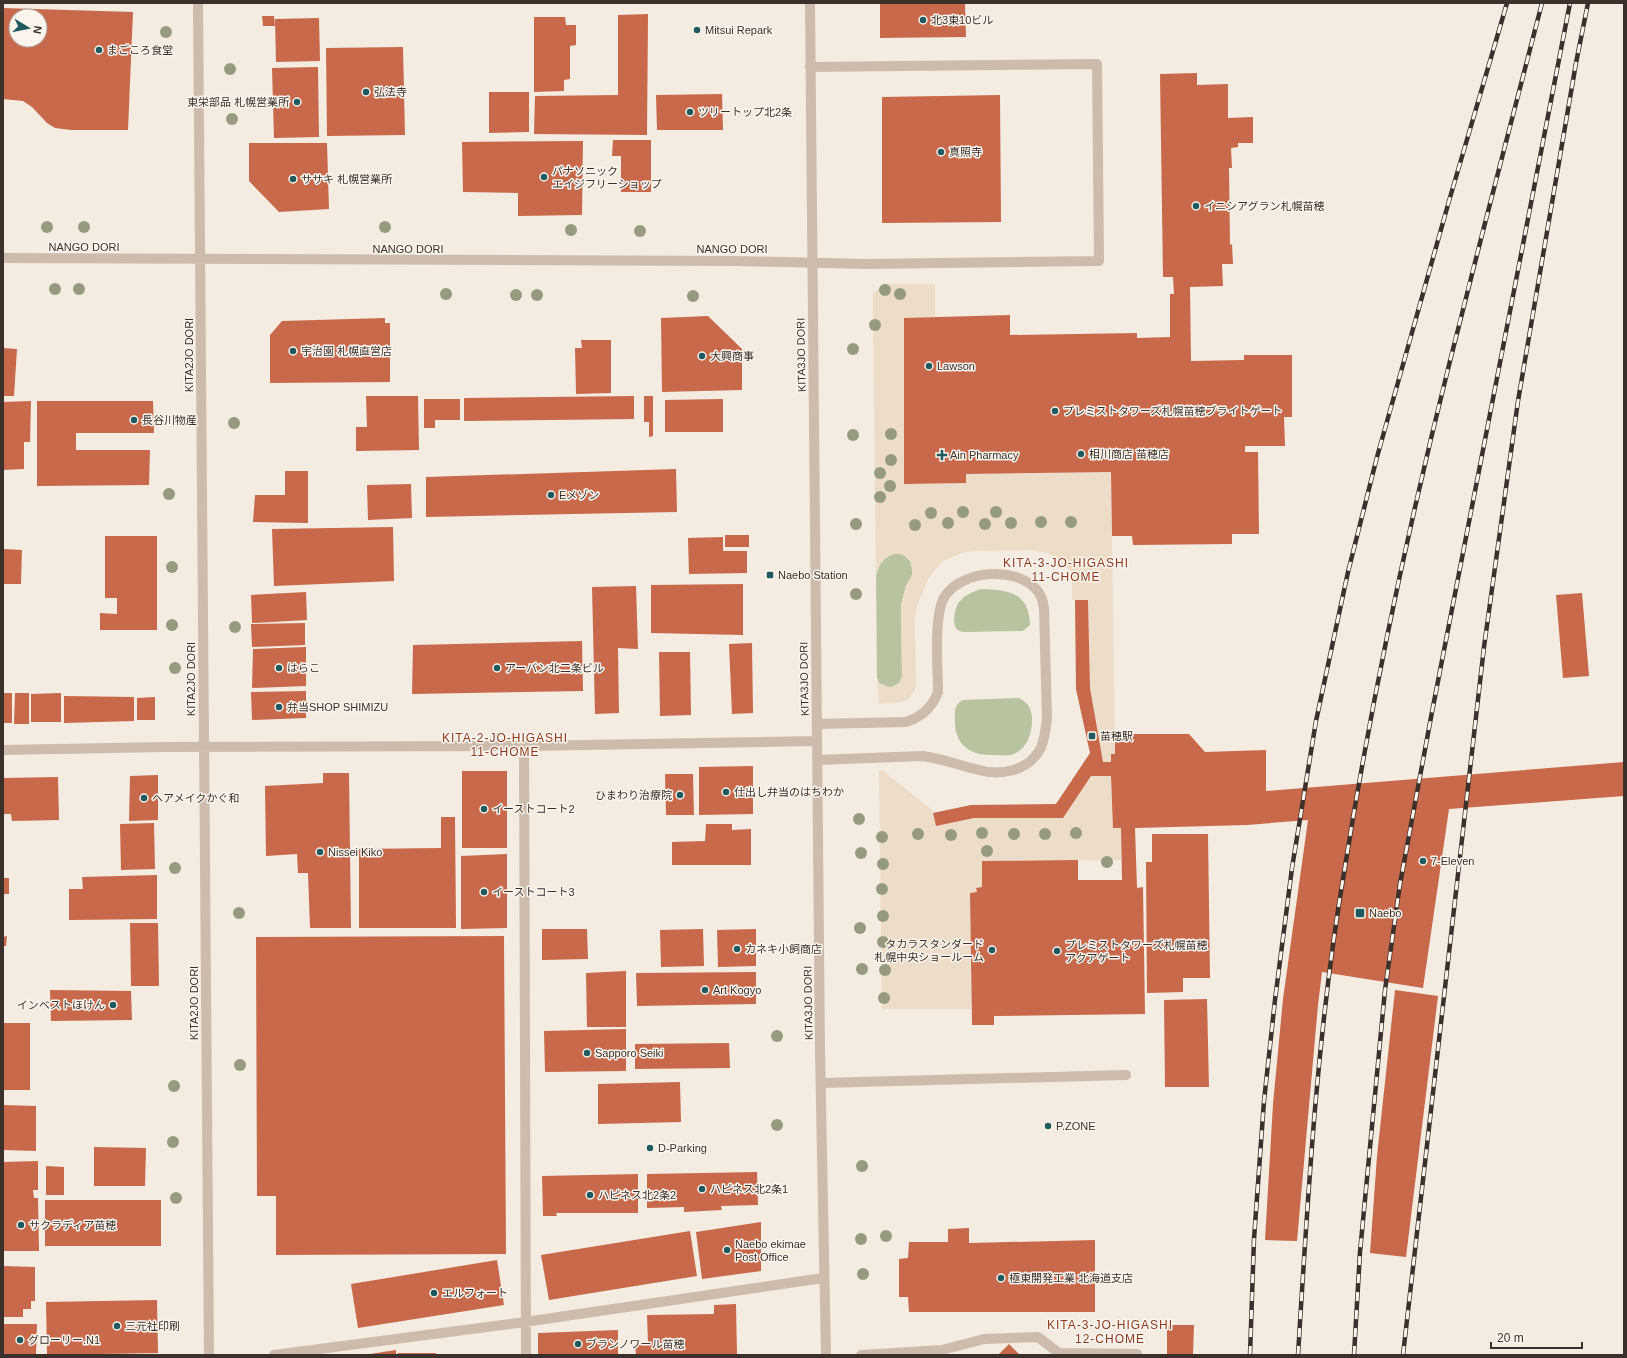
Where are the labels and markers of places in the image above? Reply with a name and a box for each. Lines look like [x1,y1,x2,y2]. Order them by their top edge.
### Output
place label: 北3東10ビル [931,14,993,26]
marker: 北3東10ビル [918,15,928,25]
place label: Mitsui Repark [705,24,773,36]
marker: Mitsui Repark [692,25,702,35]
place label: まごころ食堂 [107,44,173,56]
marker: まごころ食堂 [94,45,104,55]
place label: 弘法寺 [374,86,407,98]
marker: 弘法寺 [361,87,371,97]
place label: 東栄部品 札幌営業所 [187,96,290,108]
marker: 東栄部品 札幌営業所 [292,97,302,107]
place label: ツリートップ北2条 [698,106,792,118]
marker: ツリートップ北2条 [685,107,695,117]
place label: 真照寺 [949,146,982,158]
marker: 真照寺 [936,147,946,157]
place label: パナソニック エイジフリーショップ [552,165,662,190]
marker: パナソニック エイジフリーショップ [539,172,549,182]
place label: ササキ 札幌営業所 [301,173,393,185]
marker: ササキ 札幌営業所 [288,174,298,184]
place label: イニシアグラン札幌苗穂 [1204,200,1324,212]
marker: イニシアグラン札幌苗穂 [1191,201,1201,211]
place label: 宇治園 札幌直営店 [301,345,392,357]
marker: 宇治園 札幌直営店 [288,346,298,356]
place label: 大興商事 [710,350,754,362]
marker: 大興商事 [697,351,707,361]
place label: Lawson [937,360,975,372]
marker: Lawson [924,361,934,371]
place label: プレミストタワーズ札幌苗穂ブライトゲート [1063,405,1282,417]
marker: プレミストタワーズ札幌苗穂ブライトゲート [1050,406,1060,416]
place label: 長谷川物産 [142,414,197,426]
marker: 長谷川物産 [129,415,139,425]
place label: 相川商店 苗穂店 [1089,448,1169,460]
place label: Ain Pharmacy [950,449,1019,461]
marker: 相川商店 苗穂店 [1076,449,1086,459]
marker: Ain Pharmacy [937,450,947,460]
place label: Eメゾン [559,489,599,501]
marker: Eメゾン [546,490,556,500]
place label: Naebo Station [778,569,848,581]
marker: Naebo Station [765,570,775,580]
place label: はらこ [287,662,320,674]
place label: アーバン北二条ビル [505,662,604,674]
marker: はらこ [274,663,284,673]
marker: アーバン北二条ビル [492,663,502,673]
place label: 弁当SHOP SHIMIZU [287,701,388,713]
marker: 弁当SHOP SHIMIZU [274,702,284,712]
place label: 苗穂駅 [1100,730,1133,742]
marker: 苗穂駅 [1087,731,1097,741]
place label: 仕出し弁当のはちわか [734,786,844,798]
marker: 仕出し弁当のはちわか [721,787,731,797]
place label: ひまわり治療院 [595,789,672,801]
marker: ひまわり治療院 [675,790,685,800]
place label: ヘアメイクかぐ和 [152,792,239,804]
marker: ヘアメイクかぐ和 [139,793,149,803]
place label: イーストコート2 [492,803,575,815]
marker: イーストコート2 [479,804,489,814]
place label: Nissei Kiko [328,846,382,858]
marker: Nissei Kiko [315,847,325,857]
place label: 7-Eleven [1431,855,1474,867]
marker: 7-Eleven [1418,856,1428,866]
place label: イーストコート3 [492,886,575,898]
marker: イーストコート3 [479,887,489,897]
marker: Naebo [1354,907,1366,919]
place label: Naebo [1369,907,1401,919]
place label: タカラスタンダード 札幌中央ショールーム [874,938,984,963]
place label: プレミストタワーズ札幌苗穂 アクアゲート [1065,939,1207,964]
place label: カネキ小飼商店 [745,943,822,955]
marker: カネキ小飼商店 [732,944,742,954]
marker: タカラスタンダード 札幌中央ショールーム [987,945,997,955]
marker: プレミストタワーズ札幌苗穂 アクアゲート [1052,946,1062,956]
place label: Art Kogyo [713,984,761,996]
marker: Art Kogyo [700,985,710,995]
place label: インベストほけん [17,999,105,1011]
marker: インベストほけん [108,1000,118,1010]
place label: Sapporo Seiki [595,1047,664,1059]
marker: Sapporo Seiki [582,1048,592,1058]
place label: P.ZONE [1056,1120,1096,1132]
marker: P.ZONE [1043,1121,1053,1131]
place label: D-Parking [658,1142,707,1154]
marker: D-Parking [645,1143,655,1153]
place label: ハピネス北2条1 [710,1183,788,1195]
marker: ハピネス北2条1 [697,1184,707,1194]
place label: ハピネス北2条2 [598,1189,676,1201]
marker: ハピネス北2条2 [585,1190,595,1200]
place label: サクラディア苗穂 [29,1219,116,1231]
marker: サクラディア苗穂 [16,1220,26,1230]
place label: Naebo ekimae Post Office [735,1238,806,1263]
marker: Naebo ekimae Post Office [722,1245,732,1255]
place label: 極東開発工業 北海道支店 [1009,1272,1133,1284]
marker: 極東開発工業 北海道支店 [996,1273,1006,1283]
place label: エルフォート [442,1287,508,1299]
marker: エルフォート [429,1288,439,1298]
place label: 三元社印刷 [125,1320,180,1332]
marker: 三元社印刷 [112,1321,122,1331]
place label: グローリー.N1 [28,1334,100,1346]
marker: グローリー.N1 [15,1335,25,1345]
place label: ブランノワール苗穂 [586,1338,684,1350]
marker: ブランノワール苗穂 [573,1339,583,1349]

